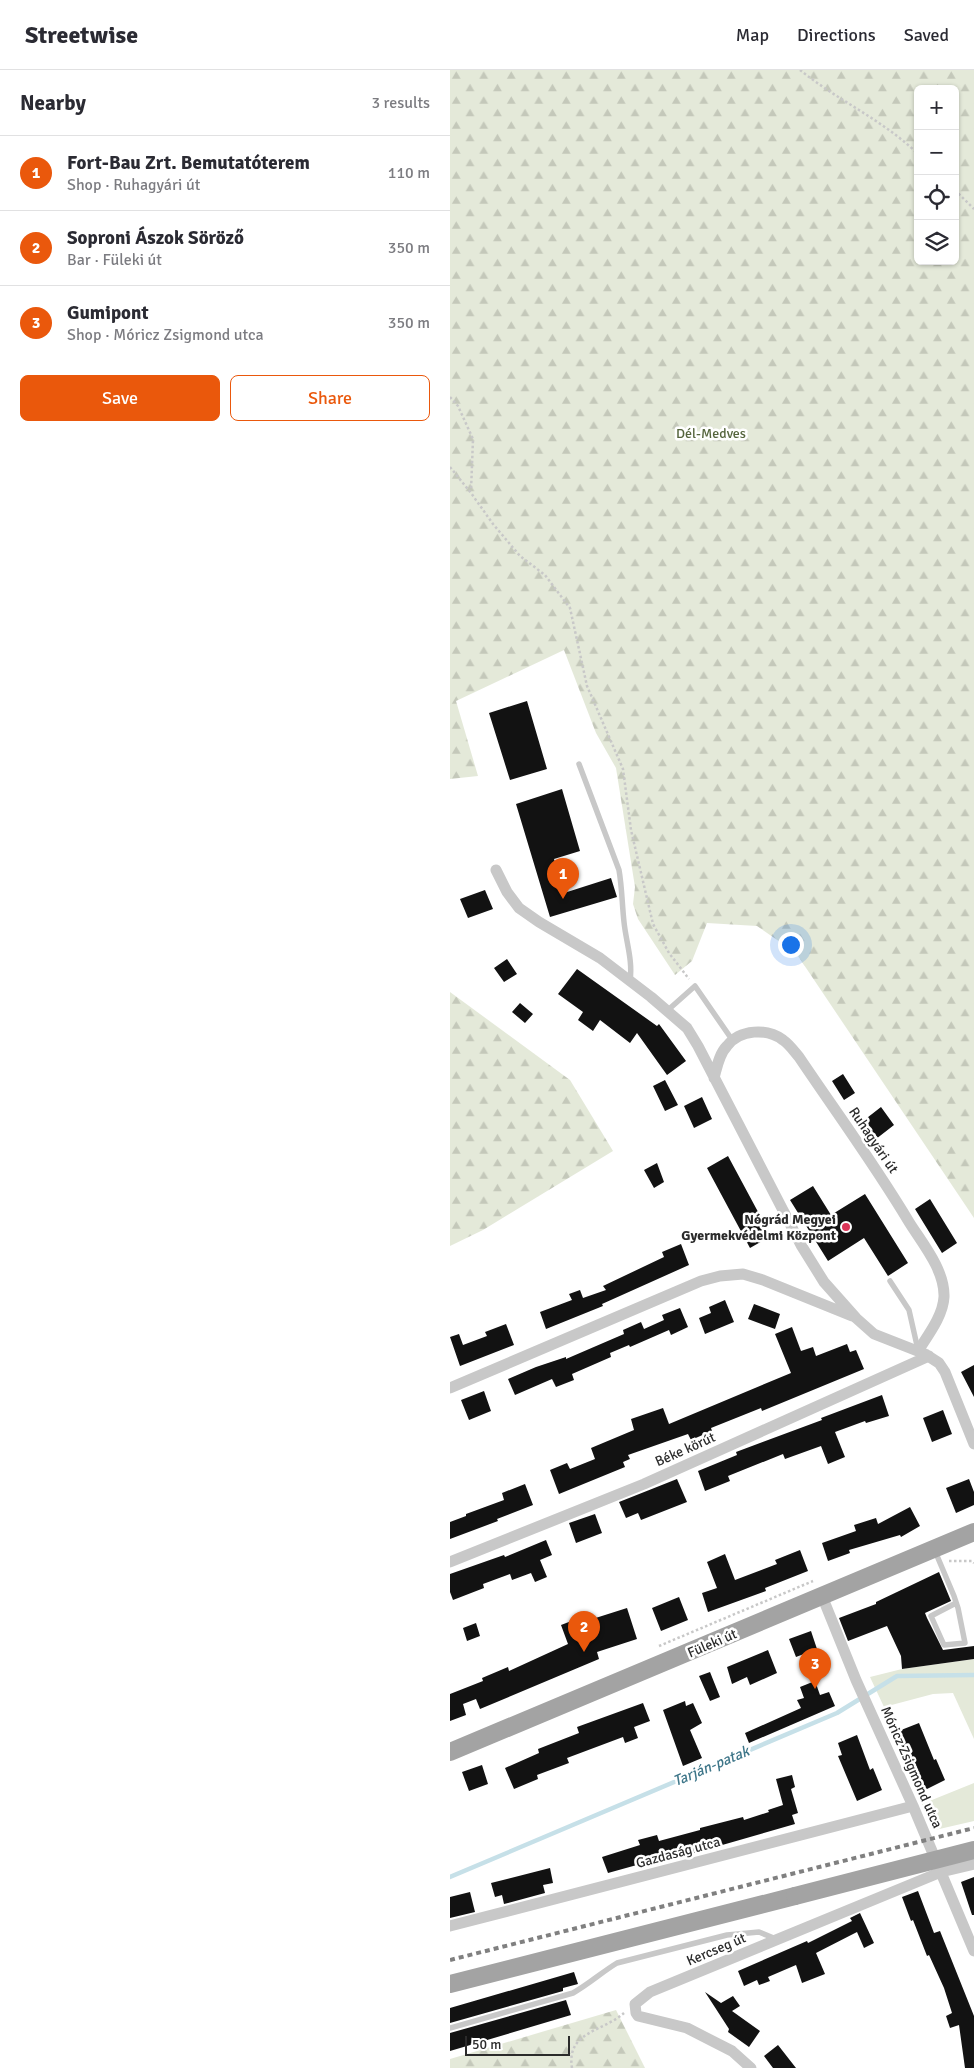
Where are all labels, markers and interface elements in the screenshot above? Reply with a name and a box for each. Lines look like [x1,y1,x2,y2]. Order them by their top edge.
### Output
text: Streetwise [25,20,138,50]
text: Map [736,24,769,46]
text: Directions [797,24,876,46]
text: Saved [904,24,949,46]
map controls [914,85,959,265]
button: + [914,85,959,130]
text: Nearby [20,90,86,116]
text: 3 results [371,93,430,113]
button: − [914,130,959,175]
text: Fort-Bau Zrt. Bemutatóterem [67,151,310,175]
text: 1 [32,163,40,183]
text: 110 m [388,163,430,183]
text: Shop · Ruhagyári út [67,175,200,195]
button: locate [914,175,959,220]
button: layers [914,220,959,265]
text: Soproni Ászok Söröző [67,226,244,250]
text: 2 [32,238,40,258]
text: 350 m [388,238,430,258]
text: Bar · Füleki út [67,250,162,270]
text: Gumipont [67,301,149,325]
text: 3 [32,313,40,333]
text: 350 m [388,313,430,333]
text: Shop · Móricz Zsigmond utca [67,325,264,345]
button: Save [20,375,220,421]
button: Share [230,375,430,421]
park label: Dél-Medves [676,425,746,442]
pin: 1 [547,858,579,899]
your location [778,932,804,958]
street label: Ruhagyári út [845,1104,902,1177]
place label: Nógrád Megyei Gyermekvédelmi Központ [681,1211,837,1244]
marker: Nógrád Megyei Gyermekvédelmi Központ [840,1221,852,1233]
street label: Béke körút [652,1429,718,1470]
pin: 2 [568,1611,600,1652]
street label: Füleki út [685,1625,740,1661]
pin: 3 [799,1648,831,1689]
street label: Móricz Zsigmond utca [877,1704,946,1831]
water label: Tarján-patak [670,1741,753,1790]
street label: Gazdaság utca [634,1833,722,1872]
street label: Kercseg út [684,1929,748,1970]
scale bar [465,2033,570,2056]
text: 50 m [472,2036,501,2053]

